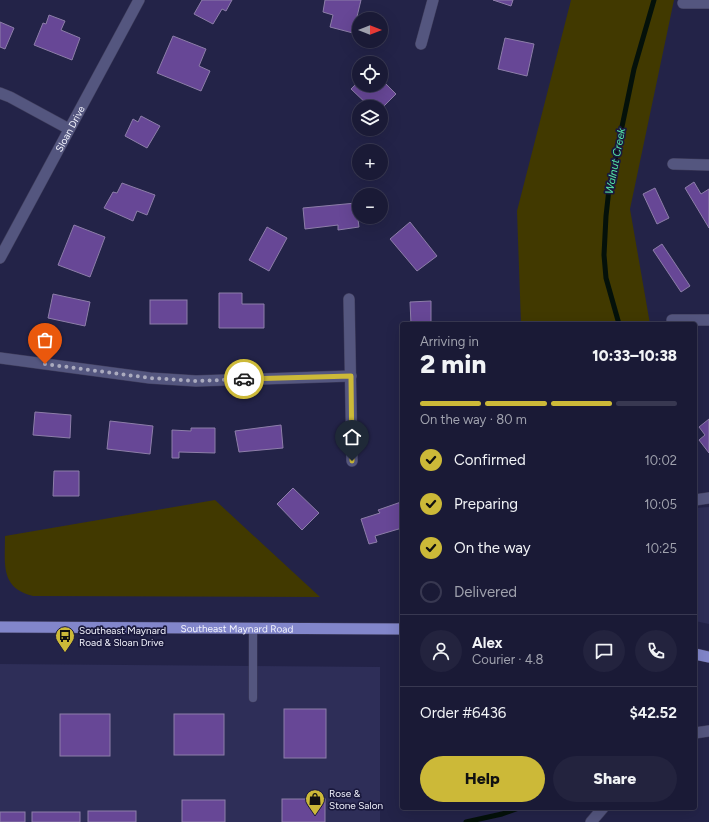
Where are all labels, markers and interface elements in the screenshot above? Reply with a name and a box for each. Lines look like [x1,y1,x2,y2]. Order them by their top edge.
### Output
north arrow [352,12,388,48]
map controls [352,12,388,224]
button: locate [352,56,388,92]
button: layers [352,100,388,136]
street label: Sloan Drive [52,103,88,154]
water label: Walnut Creek [603,126,628,195]
button: + [352,144,388,180]
button: − [352,188,388,224]
pin [28,323,62,364]
icon: bag [34,329,56,351]
text: Arriving in [420,334,479,349]
text: 10:33–10:38 [592,347,677,365]
text: 2 min [420,348,486,380]
courier [224,359,264,399]
icon: car [233,368,255,390]
text: On the way · 80 m [420,412,527,427]
pin [335,420,369,461]
icon: home [341,426,363,448]
icon: check [420,449,442,471]
text: Confirmed [454,451,526,469]
text: 10:02 [644,453,677,468]
icon: check [420,493,442,515]
text: Preparing [454,495,518,513]
text: 10:05 [644,497,677,512]
icon: check [420,537,442,559]
text: On the way [454,539,531,557]
text: 10:25 [645,541,677,556]
text: Delivered [454,583,517,601]
street label: Southeast Maynard Road [181,622,294,635]
place label: Southeast Maynard Road & Sloan Drive [79,624,166,649]
bus stop icon: Southeast Maynard Road & Sloan Drive [54,625,76,653]
button: person [420,630,462,672]
button: chat [583,630,625,672]
button: phone [635,630,677,672]
text: Alex [472,634,502,652]
text: Courier · 4.8 [472,652,544,667]
text: Order #6436 [420,704,506,722]
text: $42.52 [629,704,677,722]
button: Help [420,756,545,802]
button: Share [553,756,677,802]
place label: Rose & Stone Salon [329,787,383,812]
shop icon: Rose & Stone Salon [304,788,326,816]

